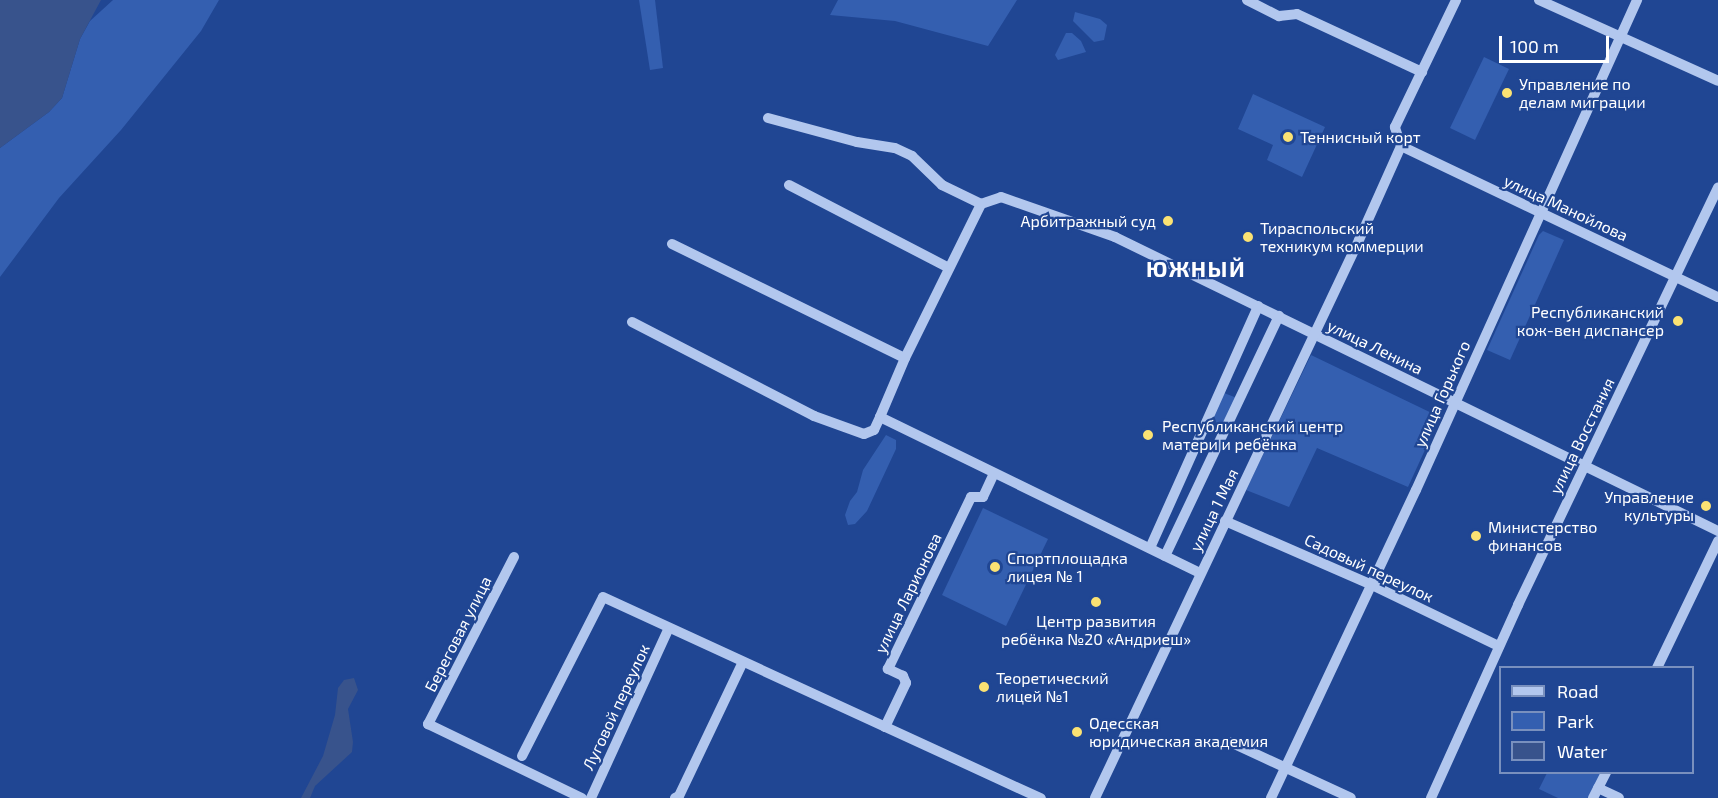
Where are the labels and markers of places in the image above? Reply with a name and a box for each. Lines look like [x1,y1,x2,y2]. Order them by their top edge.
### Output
place label: Управление по делам миграции [1519,74,1646,112]
marker: Управление по делам миграции [1500,86,1514,100]
place label: Теннисный корт [1300,127,1421,147]
marker: Теннисный корт [1281,130,1295,144]
place label: Арбитражный суд [1021,211,1156,231]
marker: Арбитражный суд [1161,214,1175,228]
place label: Тираспольский техникум коммерции [1260,218,1424,256]
marker: Тираспольский техникум коммерции [1241,230,1255,244]
place label: Республиканский кож-вен диспансер [1517,302,1664,340]
marker: Республиканский кож-вен диспансер [1669,312,1687,330]
place label: Республиканский центр матери и ребёнка [1162,416,1343,454]
marker: Республиканский центр матери и ребёнка [1139,426,1157,444]
place label: Управление культуры [1604,487,1694,525]
marker: Управление культуры [1699,499,1713,513]
place label: Министерство финансов [1488,517,1597,555]
marker: Министерство финансов [1469,529,1483,543]
place label: Спортплощадка лицея № 1 [1007,548,1128,586]
marker: Спортплощадка лицея № 1 [988,560,1002,574]
marker: Центр развития ребёнка №20 «Андриеш» [1089,595,1103,609]
place label: Центр развития ребёнка №20 «Андриеш» [1001,611,1191,649]
place label: Теоретический лицей №1 [996,668,1109,706]
marker: Теоретический лицей №1 [977,680,991,694]
place label: Одесская юридическая академия [1089,713,1268,751]
marker: Одесская юридическая академия [1070,725,1084,739]

